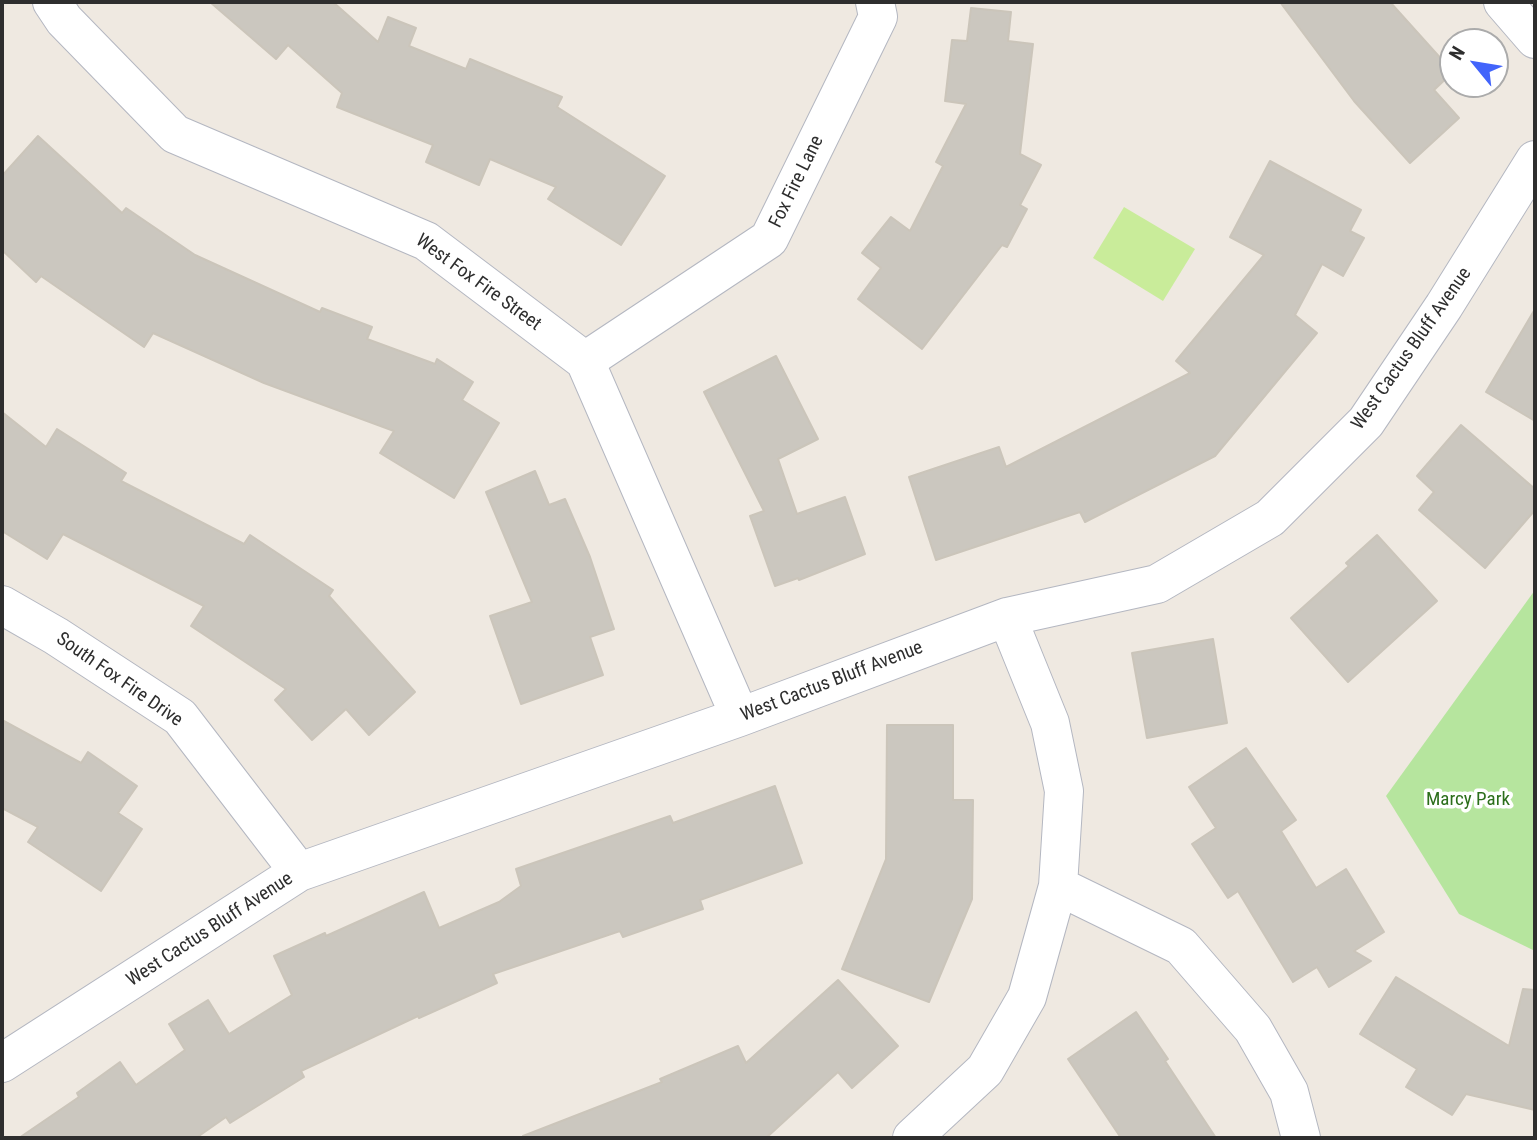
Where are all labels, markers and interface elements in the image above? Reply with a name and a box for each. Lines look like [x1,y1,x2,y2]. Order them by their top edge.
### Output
north arrow [1439,28,1509,98]
text: N [1444,42,1470,64]
street label: Fox Fire Lane [765,132,829,232]
street label: West Fox Fire Street [411,230,545,336]
street label: West Cactus Bluff Avenue [1347,263,1477,435]
street label: South Fox Fire Drive [51,628,187,732]
street label: West Cactus Bluff Avenue [738,637,926,727]
park label: Marcy Park [1426,789,1510,811]
street label: West Cactus Bluff Avenue [123,868,297,992]

